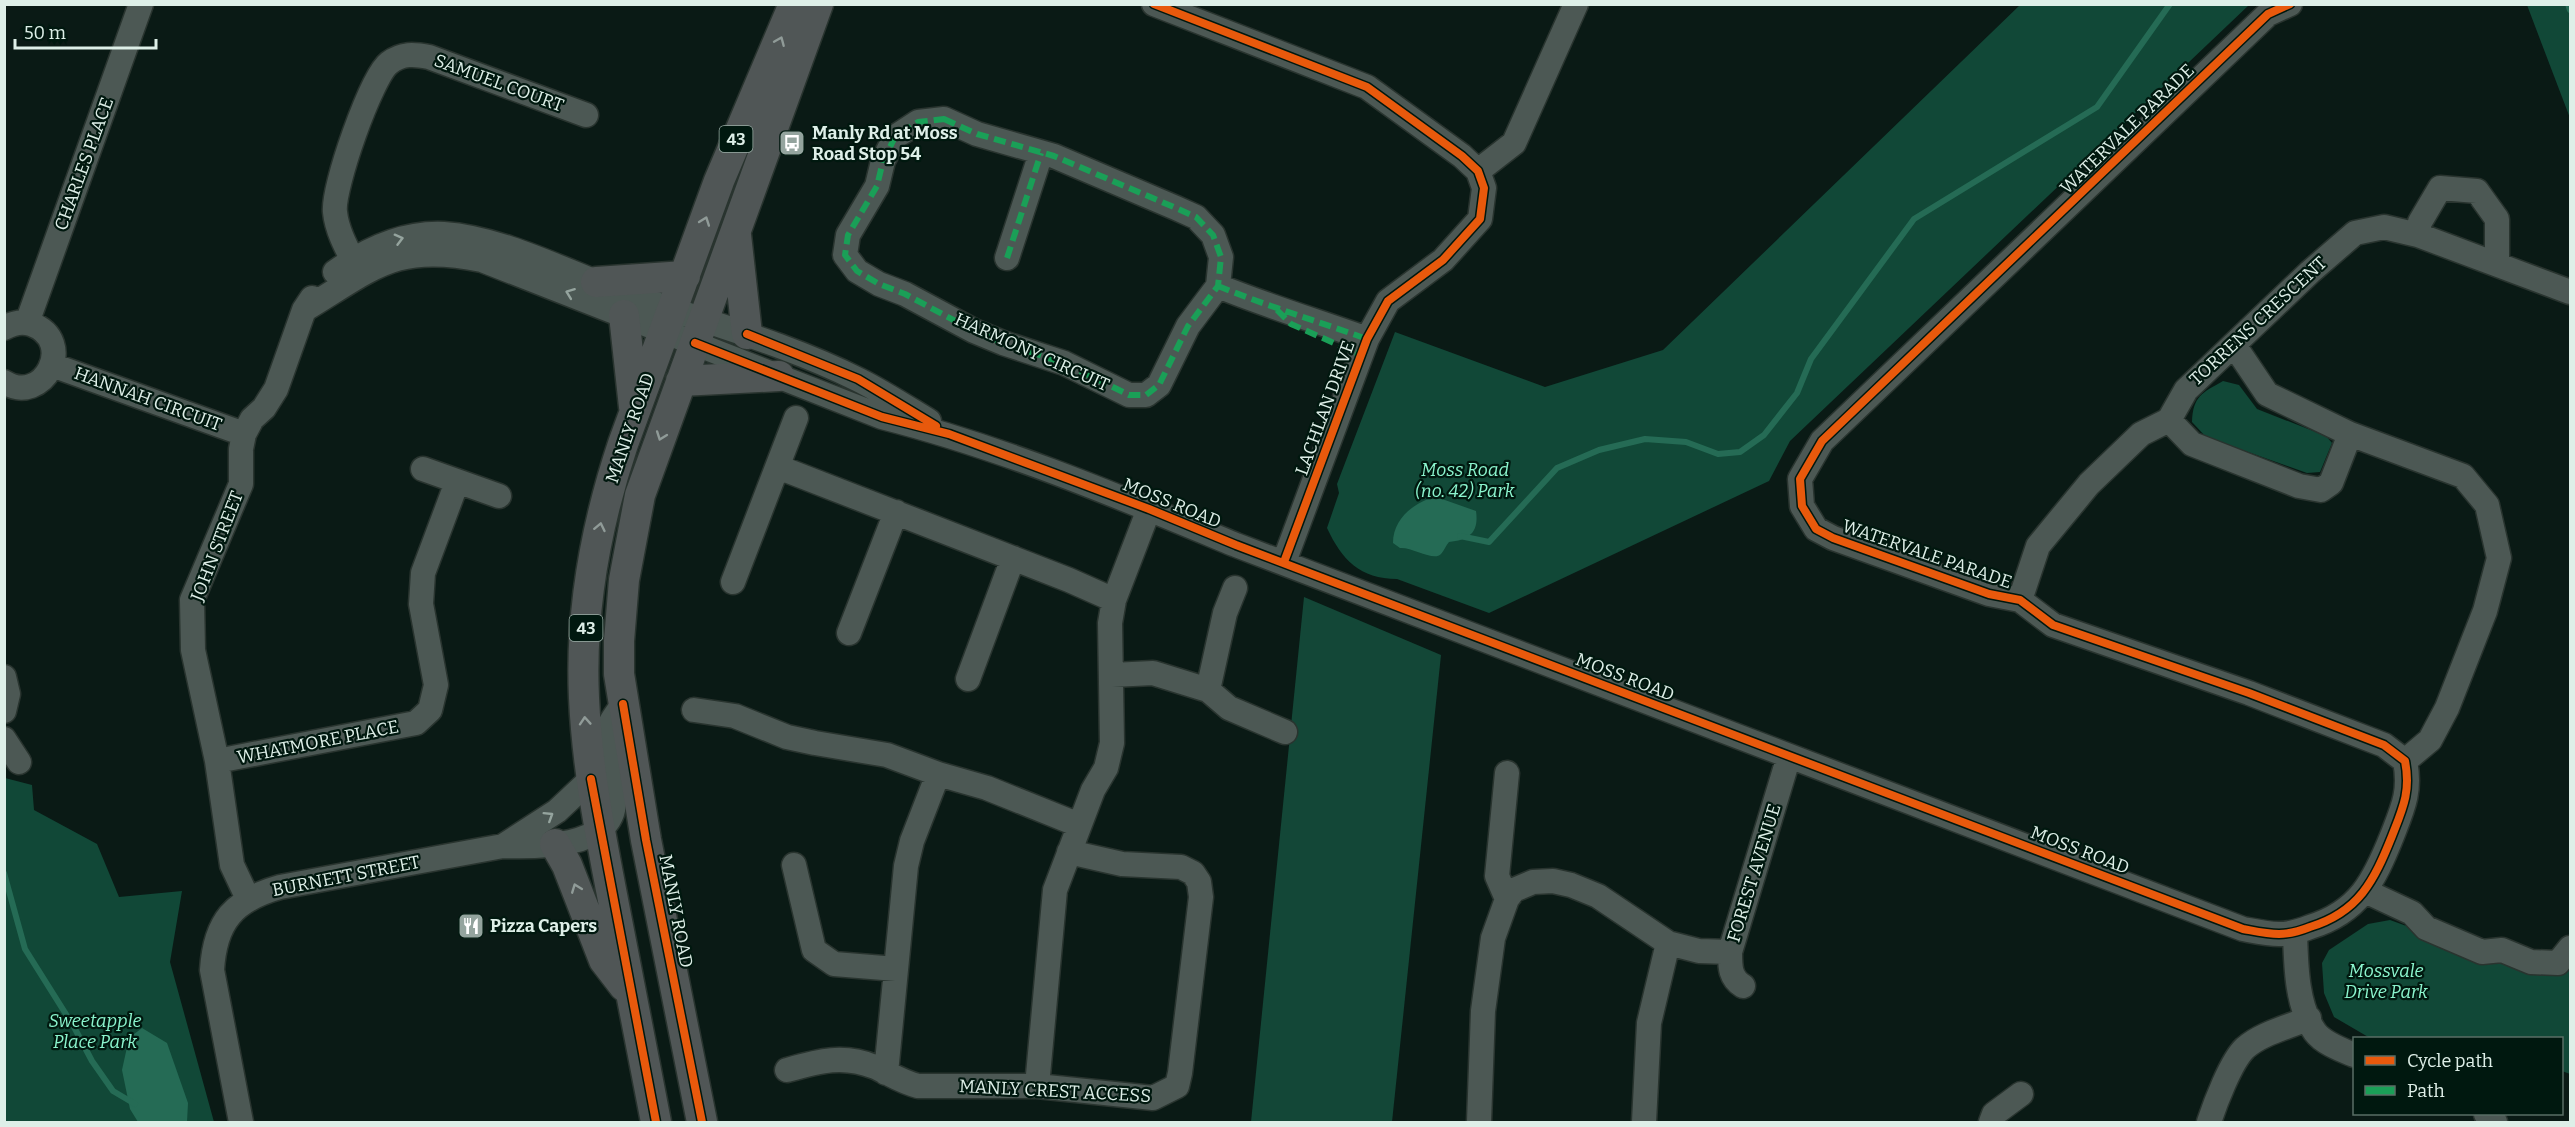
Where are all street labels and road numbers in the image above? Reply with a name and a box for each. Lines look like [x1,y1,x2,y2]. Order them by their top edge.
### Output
street label: SAMUEL COURT [431,49,567,117]
street label: WATERVALE PARADE [2055,59,2199,199]
street label: CHARLES PLACE [50,94,118,234]
road number: 43 [720,126,752,152]
street label: TORRENS CRESCENT [2185,252,2331,390]
street label: HARMONY CIRCUIT [951,308,1113,396]
street label: LACHLAN DRIVE [1290,338,1360,478]
street label: HANNAH CIRCUIT [71,362,225,436]
street label: MANLY ROAD [601,370,659,486]
street label: MOSS ROAD [1120,473,1224,533]
street label: JOHN STREET [186,488,248,605]
street label: WATERVALE PARADE [1839,515,2015,593]
road number: 43 [570,615,602,641]
street label: MOSS ROAD [1572,648,1678,706]
street label: WHATMORE PLACE [235,716,401,768]
street label: FOREST AVENUE [1723,801,1785,945]
street label: MOSS ROAD [2027,821,2133,879]
street label: BURNETT STREET [270,851,422,901]
street label: MANLY ROAD [654,852,698,970]
street label: MANLY CREST ACCESS [958,1075,1152,1107]

